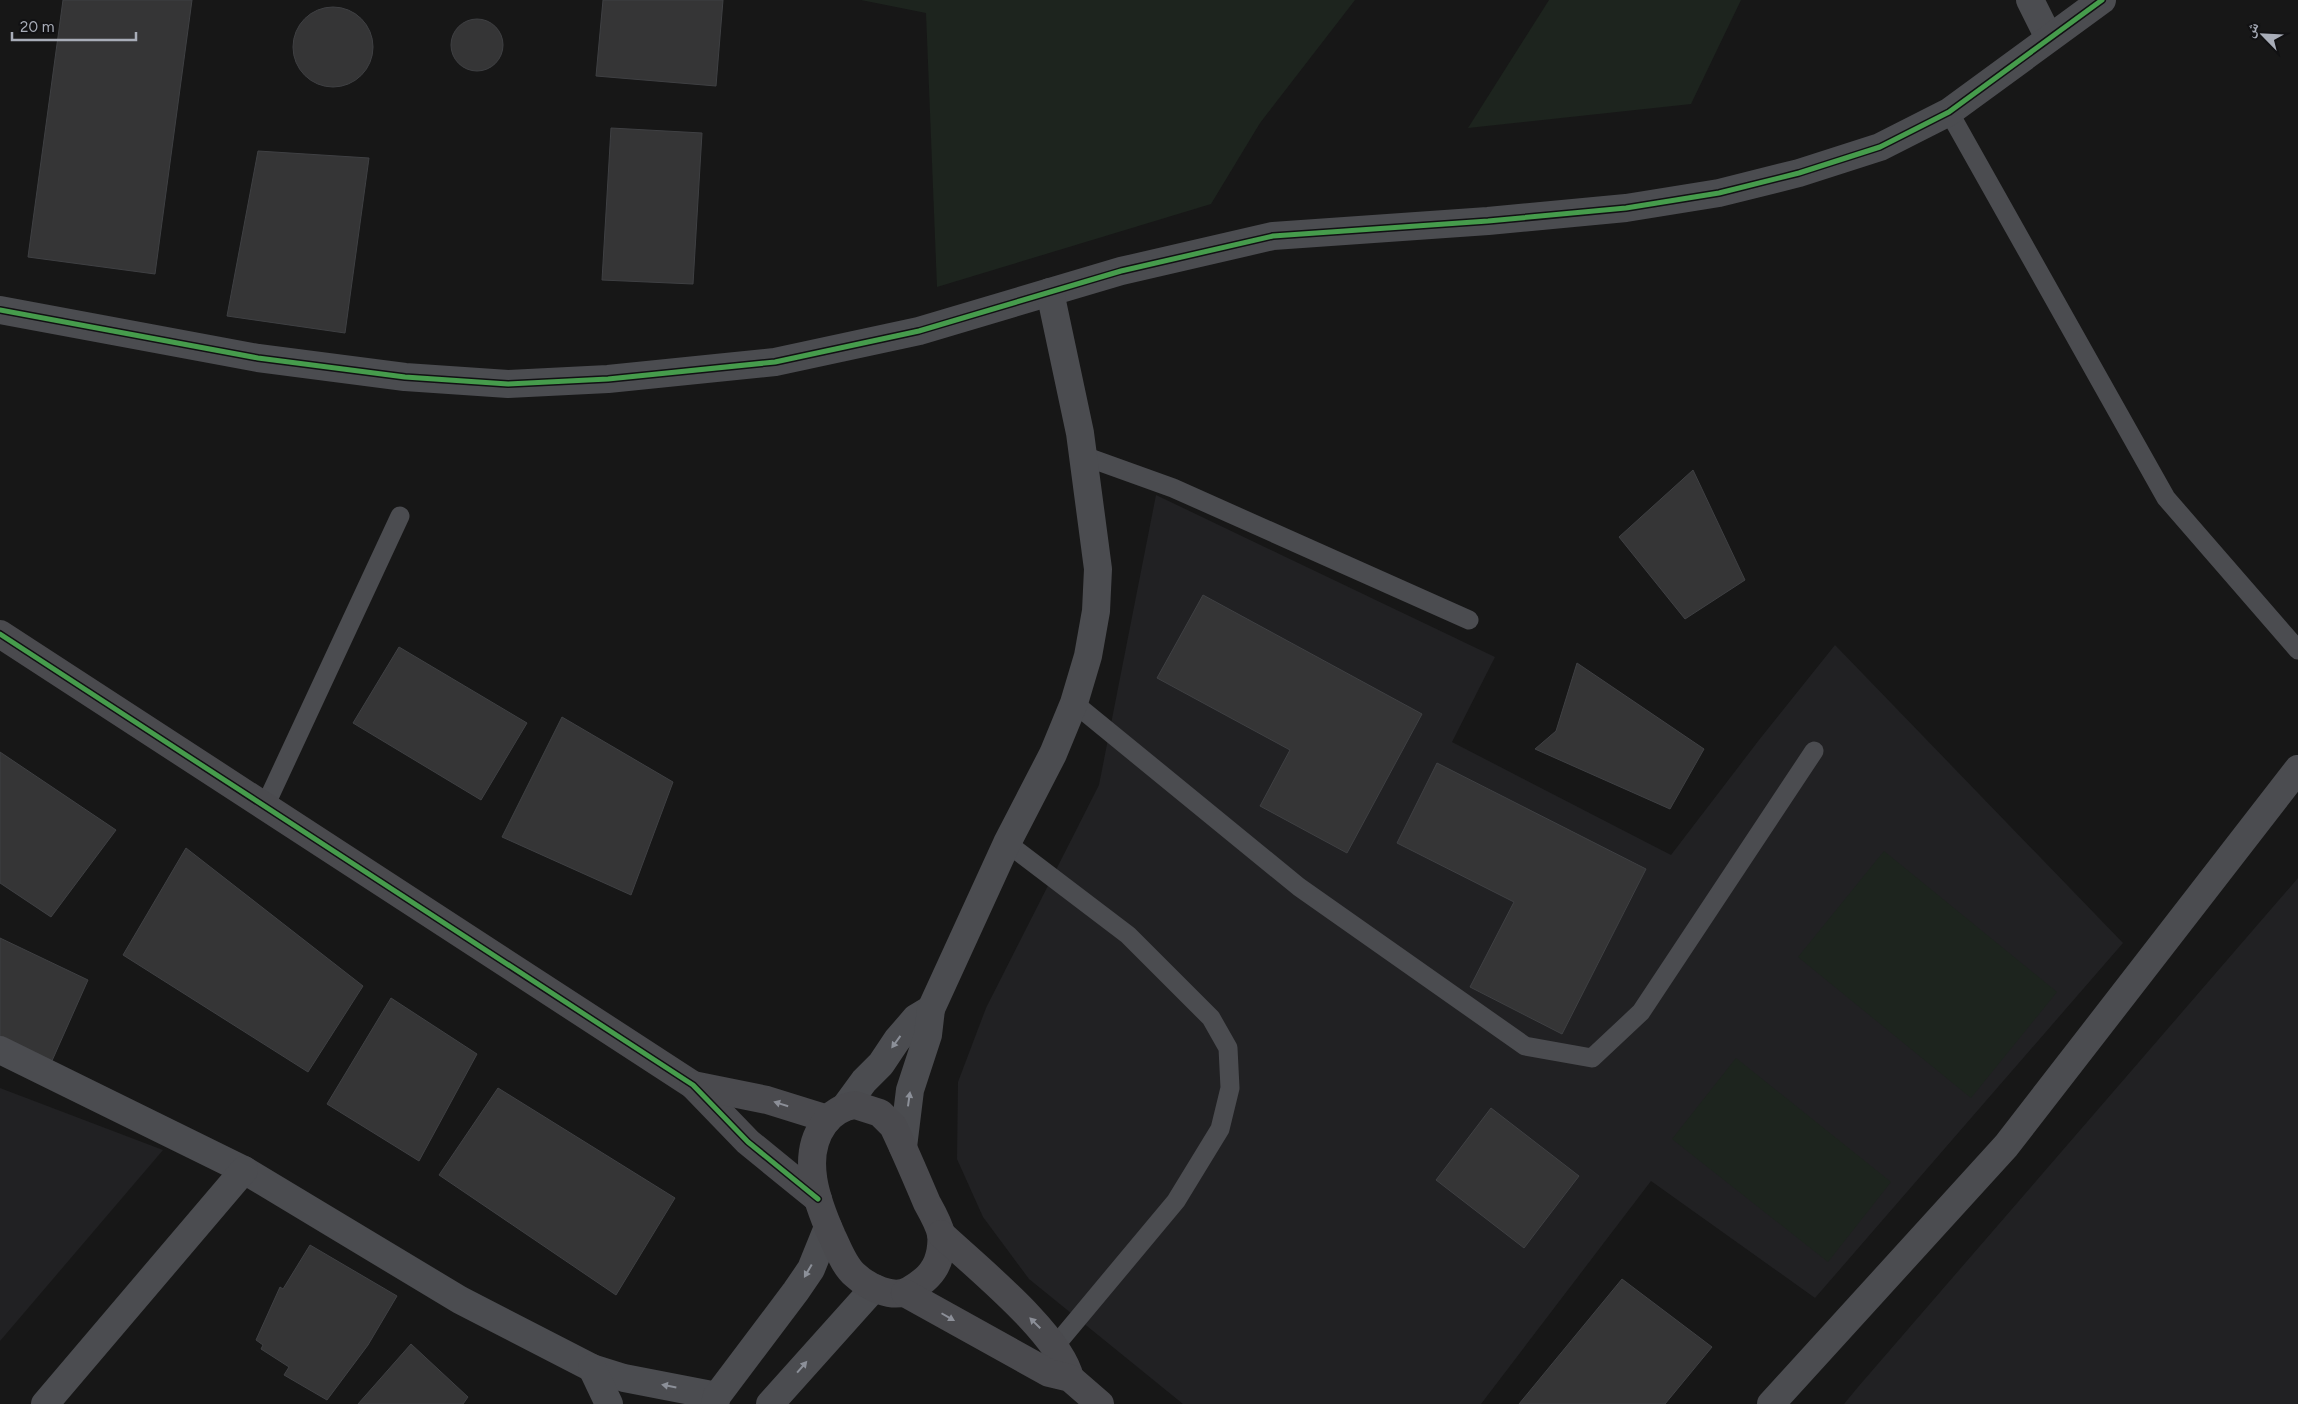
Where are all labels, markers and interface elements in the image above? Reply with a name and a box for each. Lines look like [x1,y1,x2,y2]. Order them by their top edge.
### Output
scale bar [12,10,136,42]
north arrow [2238,10,2288,60]
text: 20 m [20,18,54,36]
text: ش [2241,20,2262,40]
one-way arrow [891,1035,901,1049]
one-way arrow [905,1091,913,1107]
one-way arrow [773,1100,788,1108]
one-way arrow [804,1265,813,1278]
one-way arrow [940,1313,955,1321]
one-way arrow [1029,1317,1041,1329]
one-way arrow [797,1361,808,1374]
one-way arrow [661,1382,677,1390]

